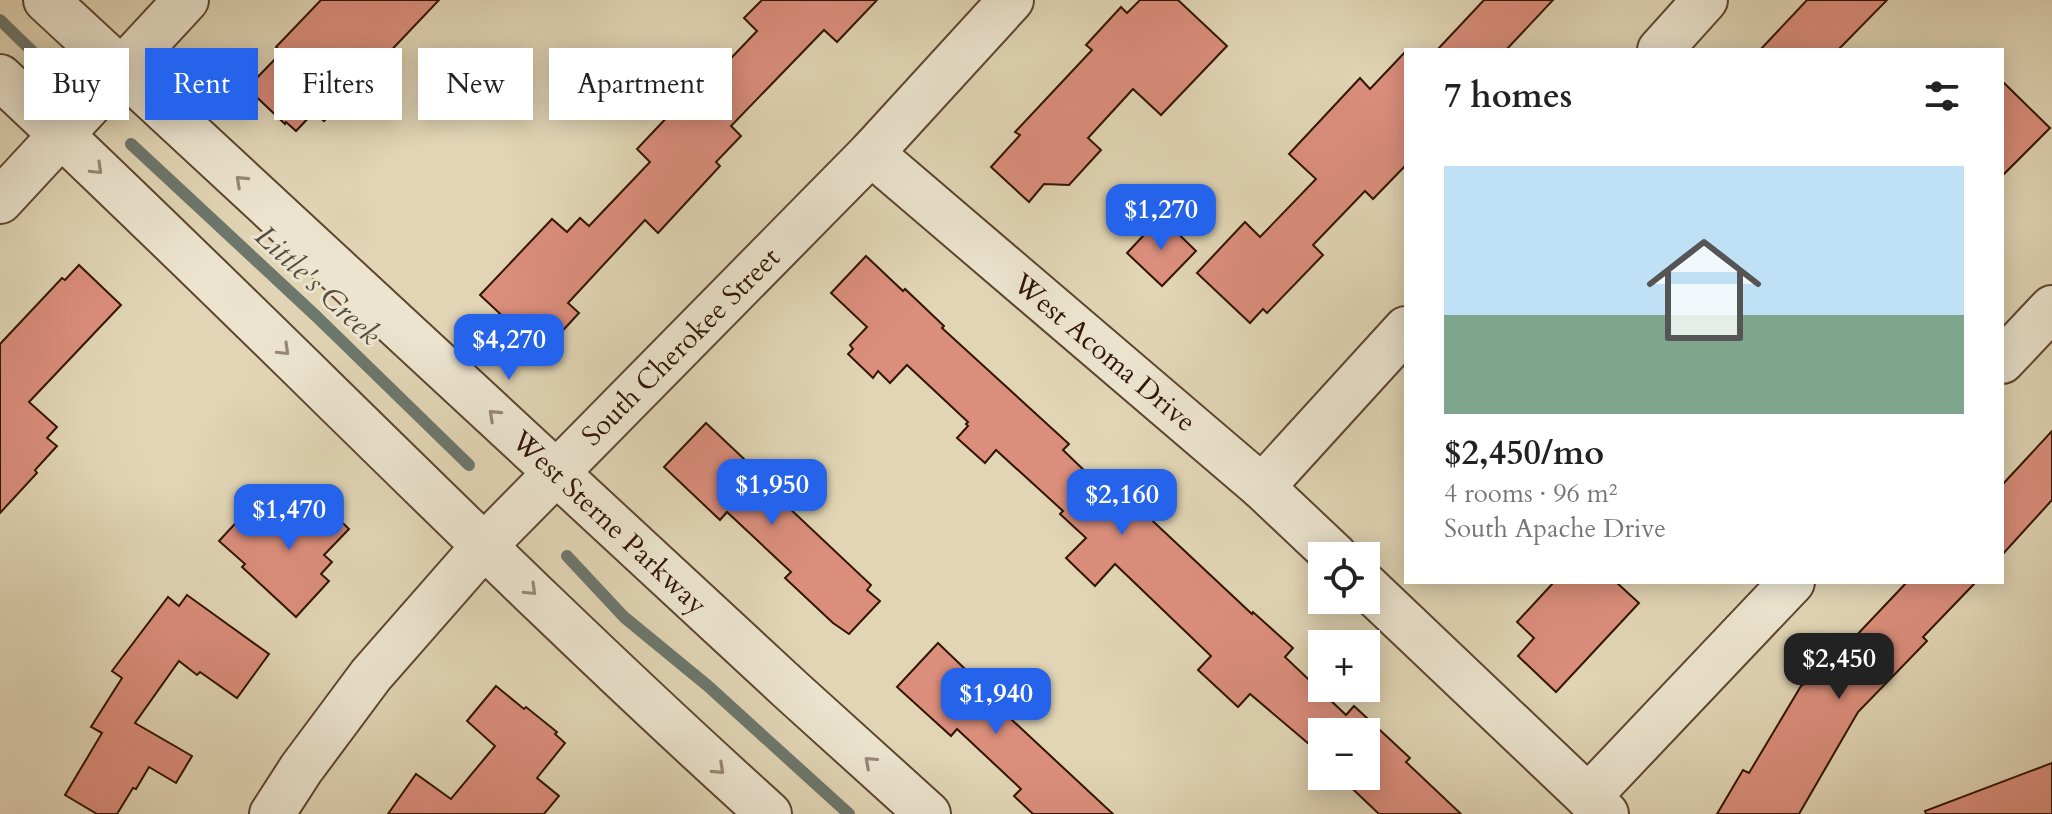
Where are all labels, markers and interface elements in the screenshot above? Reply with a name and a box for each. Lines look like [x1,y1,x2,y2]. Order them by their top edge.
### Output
chip: Buy [24,48,129,120]
chip: Rent [145,48,258,120]
chip: Filters [274,48,402,120]
chip: New [418,48,533,120]
chip: Apartment [549,48,732,120]
text: 7 homes [1444,73,1572,119]
icon: filters [1920,74,1964,118]
one-way arrow [88,160,102,175]
one-way arrow [236,177,251,191]
pin: $1,270 [1096,184,1226,252]
text: $1,270 [1124,192,1198,227]
water label: Little's Creek [246,216,390,355]
icon: home [1632,218,1776,362]
street label: South Cherokee Street [573,239,788,454]
street label: West Acoma Drive [1004,264,1204,441]
pin: $4,270 [444,314,574,382]
text: $4,270 [472,322,546,357]
one-way arrow [275,341,289,356]
one-way arrow [489,409,503,424]
street label: West Sterne Parkway [503,421,715,624]
text: $2,450/mo [1444,430,1604,476]
pin: $1,950 [707,459,837,527]
text: $1,950 [735,467,809,502]
pin: $2,160 [1057,469,1187,537]
text: 4 rooms · 96 m² [1444,476,1617,511]
text: $2,160 [1085,477,1159,512]
pin: $1,470 [224,484,354,552]
text: $1,470 [252,492,326,527]
text: South Apache Drive [1444,511,1666,546]
map controls [1308,542,1380,790]
button: locate [1308,542,1380,614]
one-way arrow [522,580,536,595]
button: + [1308,630,1380,702]
pin: $2,450 [1774,633,1904,701]
text: $2,450 [1802,641,1876,676]
pin: $1,940 [931,668,1061,736]
text: $1,940 [959,676,1033,711]
button: − [1308,718,1380,790]
one-way arrow [865,757,880,771]
one-way arrow [710,759,724,774]

